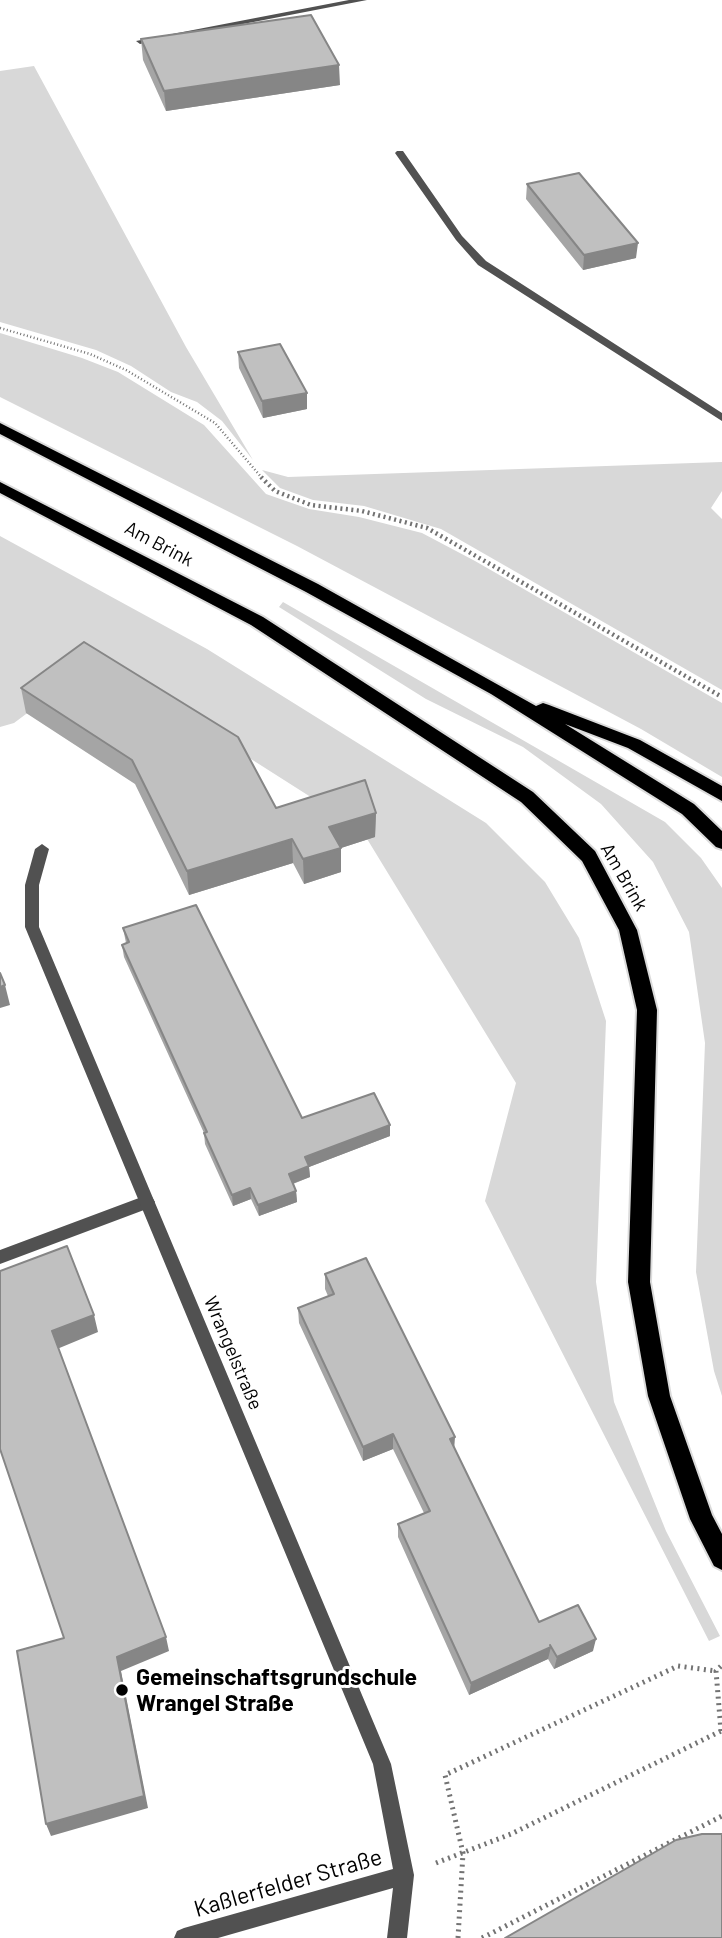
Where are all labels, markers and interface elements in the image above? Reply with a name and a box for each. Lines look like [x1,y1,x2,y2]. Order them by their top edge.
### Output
street label: Am Brink [121,516,197,572]
street label: Am Brink [596,839,652,915]
street label: Wrangelstraße [199,1293,267,1413]
place label: Gemeinschaftsgrundschule Wrangel Straße [136,1663,417,1717]
marker: Gemeinschaftsgrundschule Wrangel Straße [114,1682,130,1698]
street label: Kaßlerfelder Straße [191,1843,385,1923]

